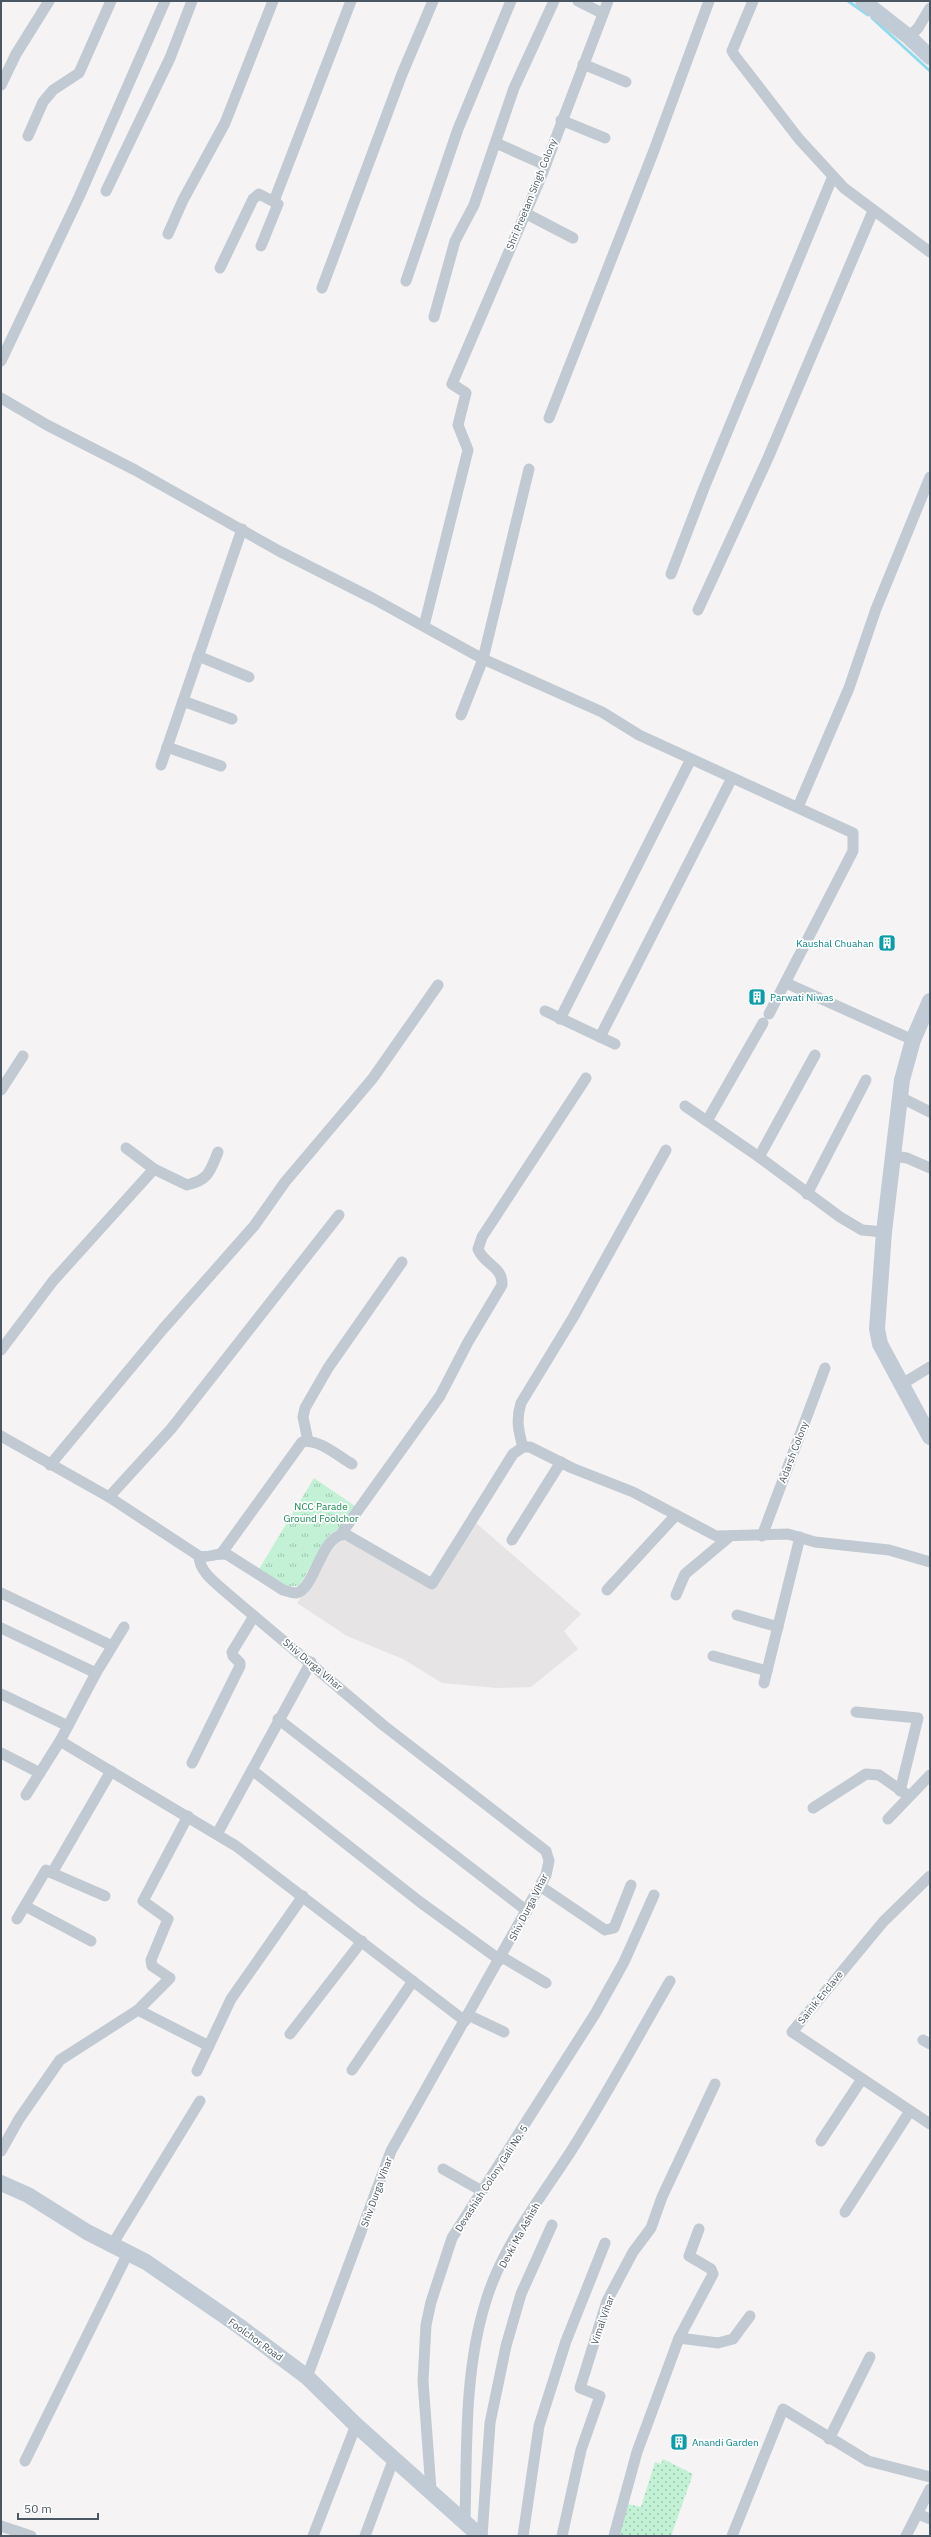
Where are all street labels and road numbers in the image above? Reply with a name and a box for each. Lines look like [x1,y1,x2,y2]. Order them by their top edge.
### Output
street label: Shri Preetam Singh Colony [503,137,560,252]
street label: Adarsh Colony [776,1420,811,1485]
street label: Shiv Durga Vihar [280,1636,345,1693]
street label: Shiv Durga Vihar [506,1871,551,1943]
street label: Sainik Enclave [795,1968,846,2026]
street label: Devashish Colony Gali No. 5 [452,2122,531,2234]
street label: Shiv Durga Vihar [358,2155,395,2229]
street label: Devki Ma Ashish [496,2200,543,2270]
street label: Vimal Vihar [588,2294,617,2346]
street label: Foolchor Road [226,2315,286,2364]

